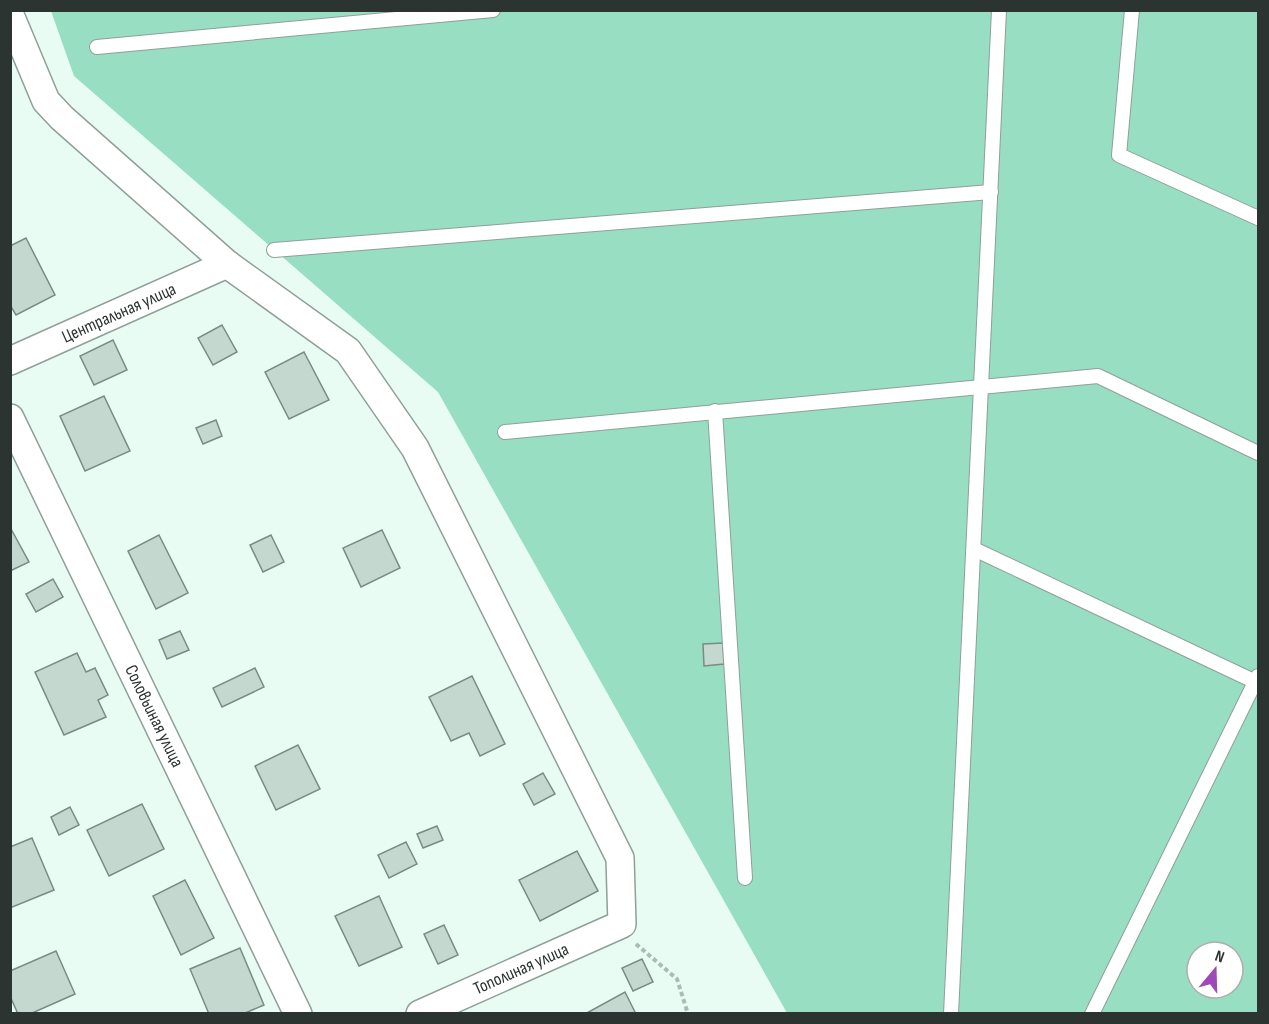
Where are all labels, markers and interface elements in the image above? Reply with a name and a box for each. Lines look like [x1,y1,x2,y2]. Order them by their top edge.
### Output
street label: Центральная улица [59,278,179,348]
street label: Соловьиная улица [120,661,188,771]
street label: Тополиная улица [470,939,572,999]
north arrow [1185,940,1245,1000]
text: N [1212,947,1227,968]

